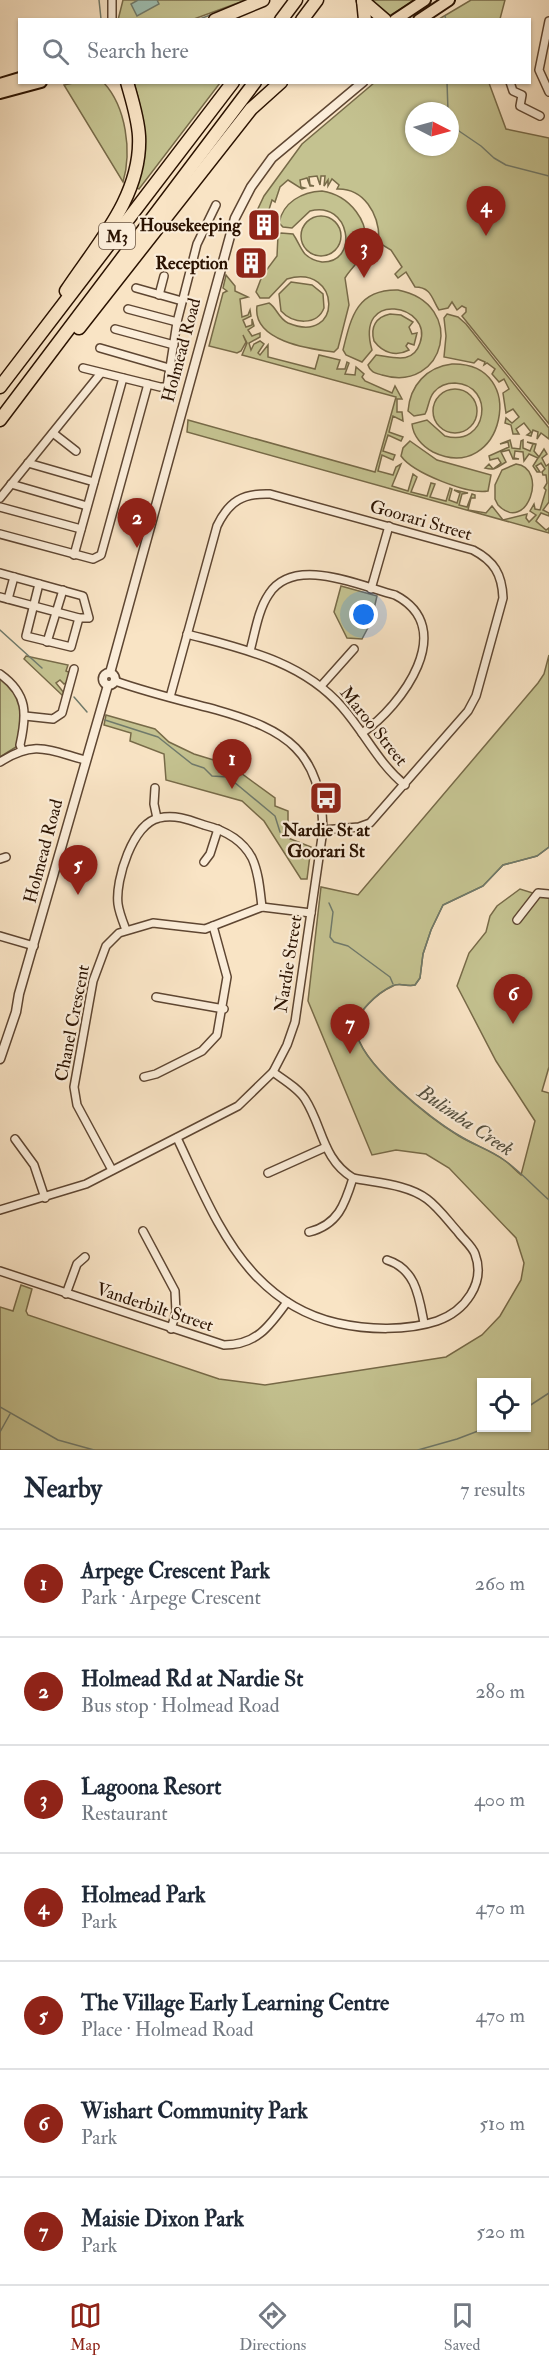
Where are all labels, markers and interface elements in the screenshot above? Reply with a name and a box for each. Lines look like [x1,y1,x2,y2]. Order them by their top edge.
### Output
search box [18,18,531,84]
icon: search [39,35,72,68]
text: Search here [87,37,189,65]
north arrow [405,102,459,156]
pin: 4 [466,186,506,236]
building icon: Housekeeping [246,207,282,243]
place label: Housekeeping [139,214,242,237]
road number: M3 [99,223,135,249]
pin: 3 [344,228,384,278]
building icon: Reception [233,245,269,281]
place label: Reception [155,252,229,275]
street label: Holmead Road [157,295,206,405]
street label: Goorari Street [367,495,475,546]
pin: 2 [118,498,156,548]
your location [349,600,378,629]
street label: Maroo Street [335,682,413,771]
pin: 1 [212,740,252,789]
bus stop icon: Nardie St at Goorari St [308,780,344,816]
street label: Holmead Road [19,796,68,906]
place label: Nardie St at Goorari St [281,819,370,863]
pin: 5 [58,846,98,895]
street label: Nardie Street [269,914,308,1014]
street label: Chanel Crescent [50,963,95,1083]
pin: 6 [494,974,532,1024]
pin: 7 [330,1004,370,1054]
water label: Bulimba Creek [412,1079,519,1162]
street label: Vanderbilt Street [93,1278,217,1337]
map controls [477,1378,531,1432]
button: locate [477,1378,531,1432]
text: Nearby [24,1473,102,1505]
text: 7 results [460,1477,525,1502]
text: Arpege Crescent Park [81,1557,270,1585]
text: 1 [40,1571,47,1596]
text: 260 m [475,1571,525,1596]
text: Park · Arpege Crescent [81,1585,261,1610]
text: Holmead Rd at Nardie St [81,1665,303,1693]
text: 2 [38,1679,49,1704]
text: 280 m [475,1679,525,1704]
text: Bus stop · Holmead Road [81,1693,280,1718]
text: Lagoona Resort [81,1773,221,1801]
text: 3 [40,1787,47,1812]
text: 400 m [474,1787,525,1812]
text: Restaurant [81,1801,168,1826]
text: Holmead Park [81,1881,206,1909]
text: 4 [38,1895,49,1920]
text: 470 m [476,1895,525,1920]
text: Park [81,1909,117,1934]
text: The Village Early Learning Centre [81,1989,389,2017]
text: 5 [39,2003,48,2028]
text: 470 m [476,2003,525,2028]
text: Place · Holmead Road [81,2017,254,2042]
text: Wishart Community Park [81,2097,308,2125]
text: 6 [38,2111,49,2136]
text: 510 m [479,2111,525,2136]
text: Park [81,2125,117,2150]
text: Maisie Dixon Park [81,2205,244,2233]
text: 7 [39,2219,48,2244]
text: 520 m [476,2219,525,2244]
text: Park [81,2233,117,2258]
tab: Map [69,2299,102,2355]
tab: Directions [239,2299,306,2355]
tab: Saved [444,2299,480,2355]

